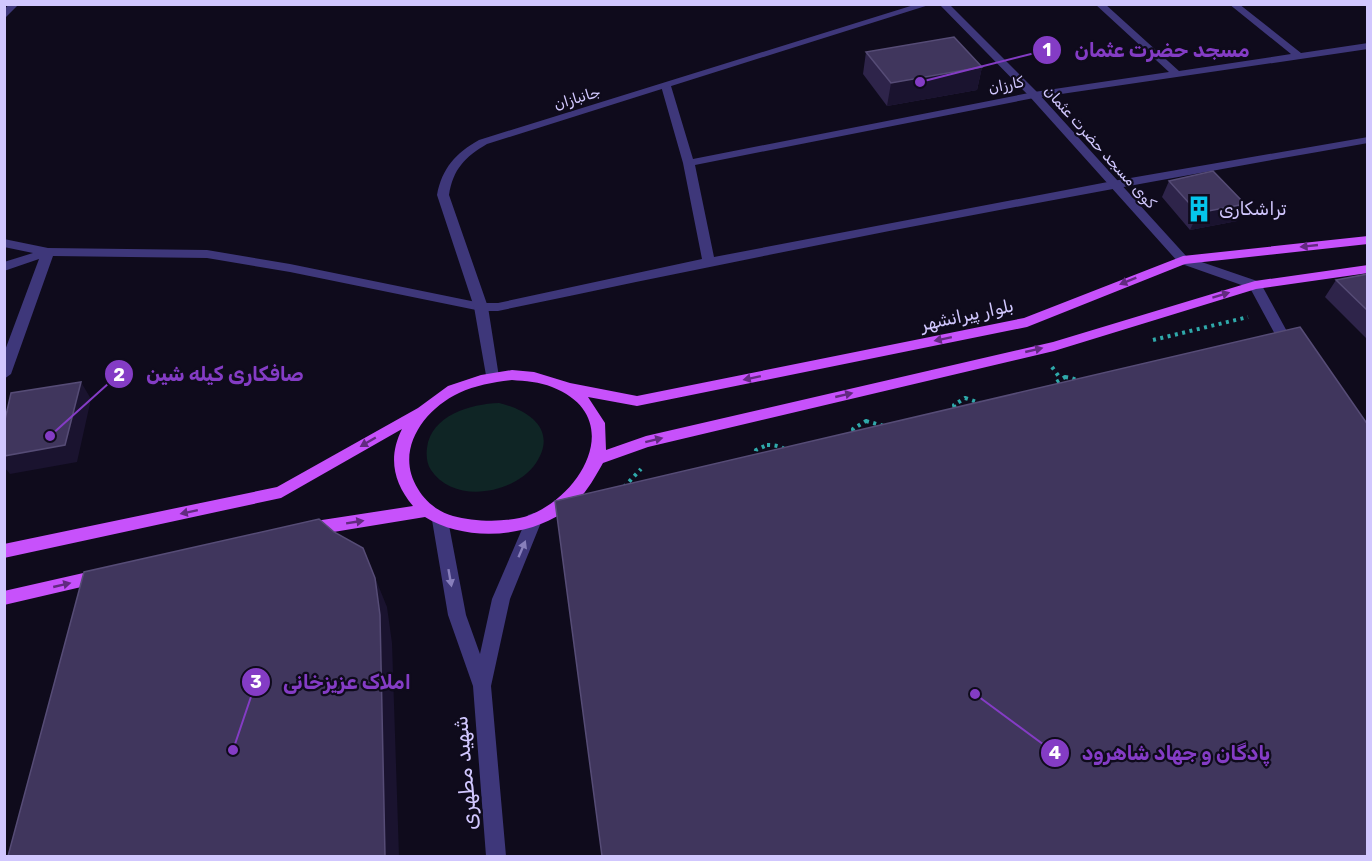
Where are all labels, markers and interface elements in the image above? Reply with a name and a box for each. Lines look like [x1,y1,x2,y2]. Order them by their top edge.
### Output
callout: مسجد حضرت عثمان [1032,31,1261,69]
text: مسجد حضرت عثمان [1074,38,1250,62]
text: 1 [1043,39,1051,61]
street label: کارزان [987,73,1025,97]
street label: جانبازان [552,82,602,114]
street label: کوی مسجد حضرت عثمان [1040,82,1160,212]
building icon: تراشکاری [1184,194,1214,224]
place label: تراشکاری [1219,198,1287,220]
one-way arrow [1300,241,1319,251]
one-way arrow [1119,276,1137,286]
one-way arrow [1212,290,1230,299]
street label: بلوار پیرانشهر [918,294,1016,337]
one-way arrow [933,335,952,344]
one-way arrow [1024,345,1043,355]
callout: صافکاری کیله شین [104,355,316,393]
text: صافکاری کیله شین [146,362,304,386]
text: 2 [113,364,125,386]
one-way arrow [742,374,761,383]
one-way arrow [835,390,854,399]
one-way arrow [645,434,663,444]
one-way arrow [360,437,377,447]
one-way arrow [179,508,198,517]
one-way arrow [345,517,364,526]
one-way arrow [517,539,527,557]
one-way arrow [446,568,455,587]
one-way arrow [52,580,71,589]
callout: املاک عزیزخانی [241,663,423,701]
text: املاک عزیزخانی [283,670,411,694]
text: 3 [250,671,262,693]
street label: شهید مطهری [447,715,482,831]
callout: پادگان و جهاد شاهرود [1040,734,1282,772]
text: پادگان و جهاد شاهرود [1082,741,1270,767]
text: 4 [1049,742,1061,764]

